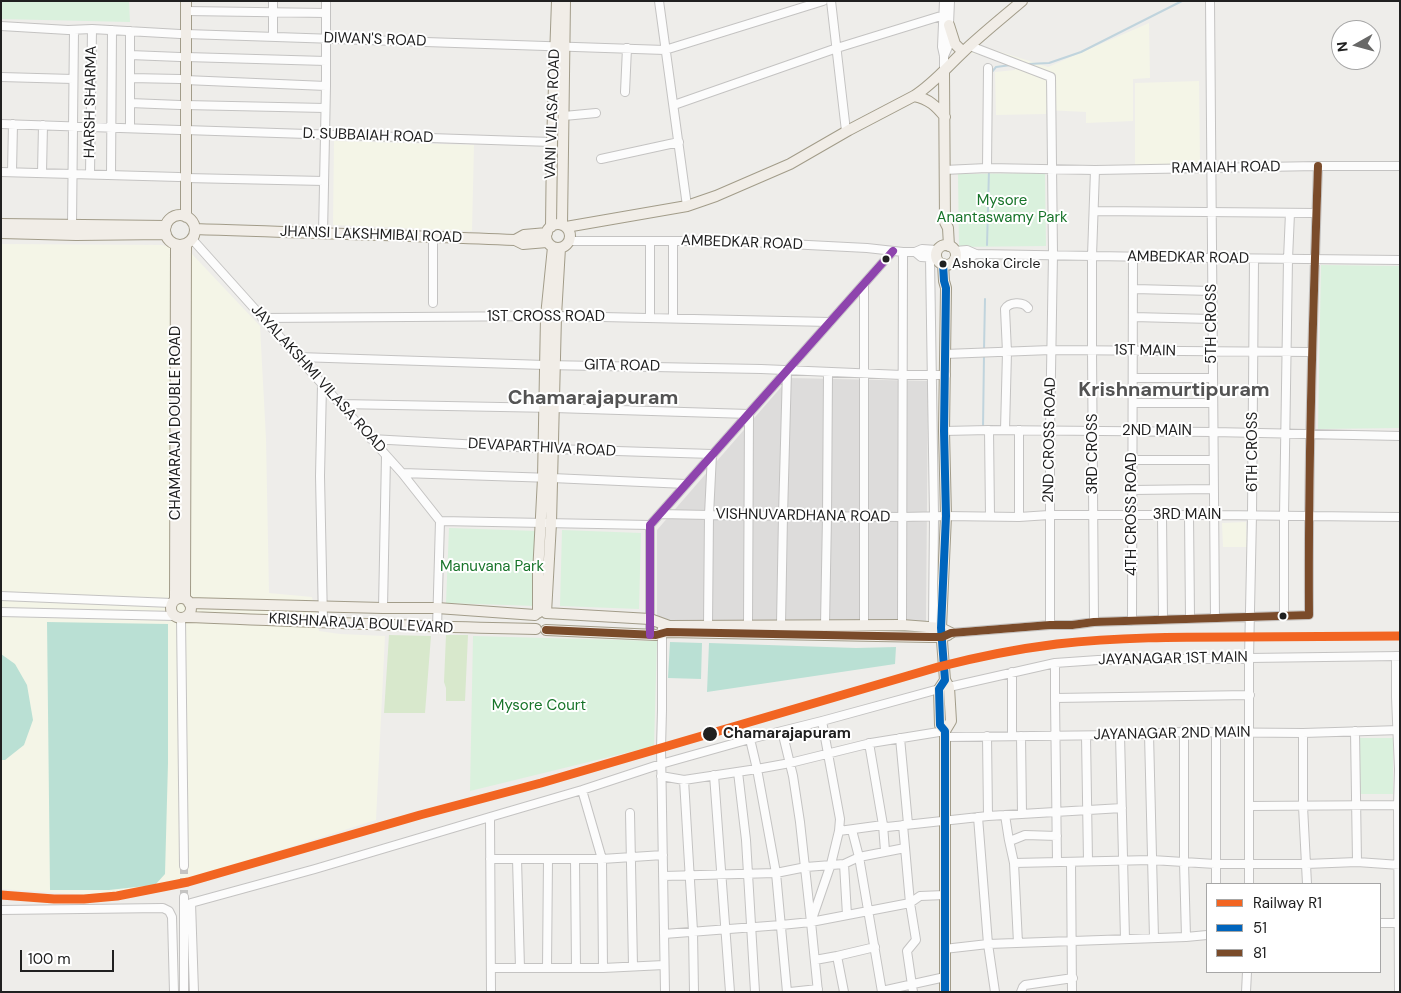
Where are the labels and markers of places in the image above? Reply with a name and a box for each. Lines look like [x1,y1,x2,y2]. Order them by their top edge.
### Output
unlabelled marker [881,254,891,264]
place label: Ashoka Circle [952,256,1040,272]
marker: Ashoka Circle [938,259,948,269]
unlabelled marker [1278,611,1288,621]
marker: Chamarajapuram [701,725,719,743]
place label: Chamarajapuram [723,725,851,743]

